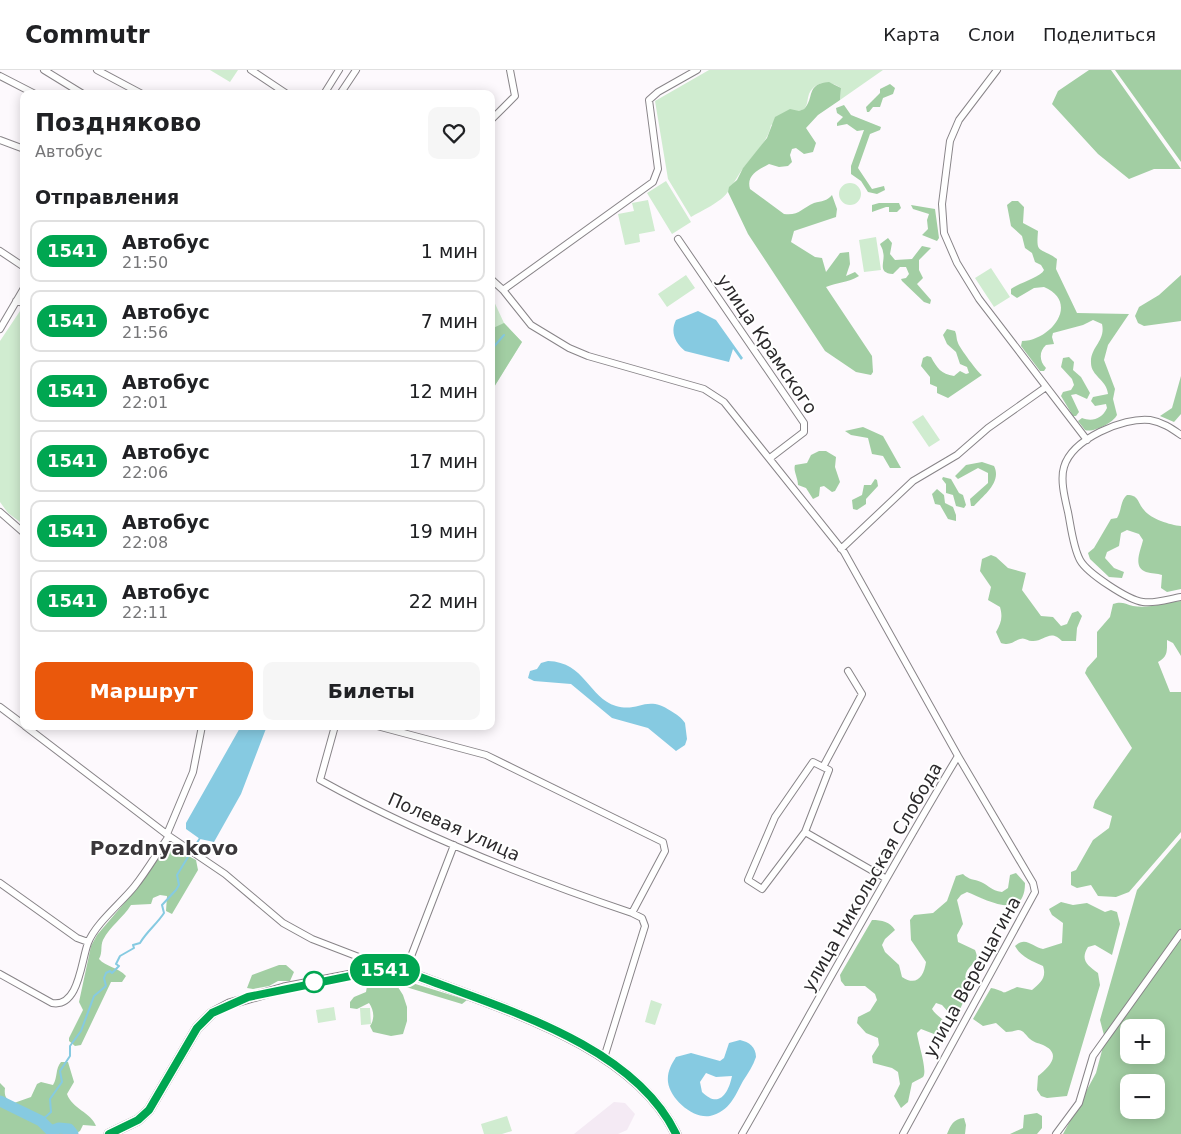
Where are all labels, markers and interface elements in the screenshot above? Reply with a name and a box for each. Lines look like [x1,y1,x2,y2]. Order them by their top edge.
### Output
text: Commutr [25,21,150,49]
text: Карта [883,24,940,45]
text: Слои [968,24,1015,45]
text: Поделиться [1043,24,1156,45]
button: heart [428,107,480,159]
text: Поздняково [35,109,201,137]
text: Автобус [35,142,103,161]
text: Отправления [35,186,179,208]
text: Автобус [122,231,210,253]
text: 1541 [47,240,97,261]
text: 1 мин [421,240,478,262]
text: 21:50 [122,253,168,272]
street label: улица Крамского [713,270,822,418]
text: Автобус [122,301,210,323]
text: 1541 [47,310,97,331]
text: 7 мин [421,310,478,332]
text: 21:56 [122,323,168,342]
text: Автобус [122,371,210,393]
text: 1541 [47,380,97,401]
text: 12 мин [409,380,478,402]
text: 22:01 [122,393,168,412]
text: Автобус [122,441,210,463]
text: 1541 [47,450,97,471]
text: 17 мин [409,450,478,472]
text: 22:06 [122,463,168,482]
text: Автобус [122,511,210,533]
text: 1541 [47,520,97,541]
text: 19 мин [409,520,478,542]
text: 22:08 [122,533,168,552]
text: Автобус [122,581,210,603]
text: 1541 [47,590,97,611]
text: 22 мин [409,590,478,612]
text: 22:11 [122,603,168,622]
button: Маршрут [35,662,253,720]
button: Билеты [263,662,480,720]
street label: улица Никольская Слобода [797,758,946,995]
street label: Полевая улица [385,788,524,865]
district label: Pozdnyakovo [90,836,238,860]
street label: улица Верещагина [919,893,1025,1061]
line badge: 1541 [350,954,420,986]
text: 1541 [360,959,410,980]
unlabelled marker [303,971,325,993]
map controls [1120,1019,1165,1119]
button: + [1120,1019,1165,1064]
button: − [1120,1074,1165,1119]

